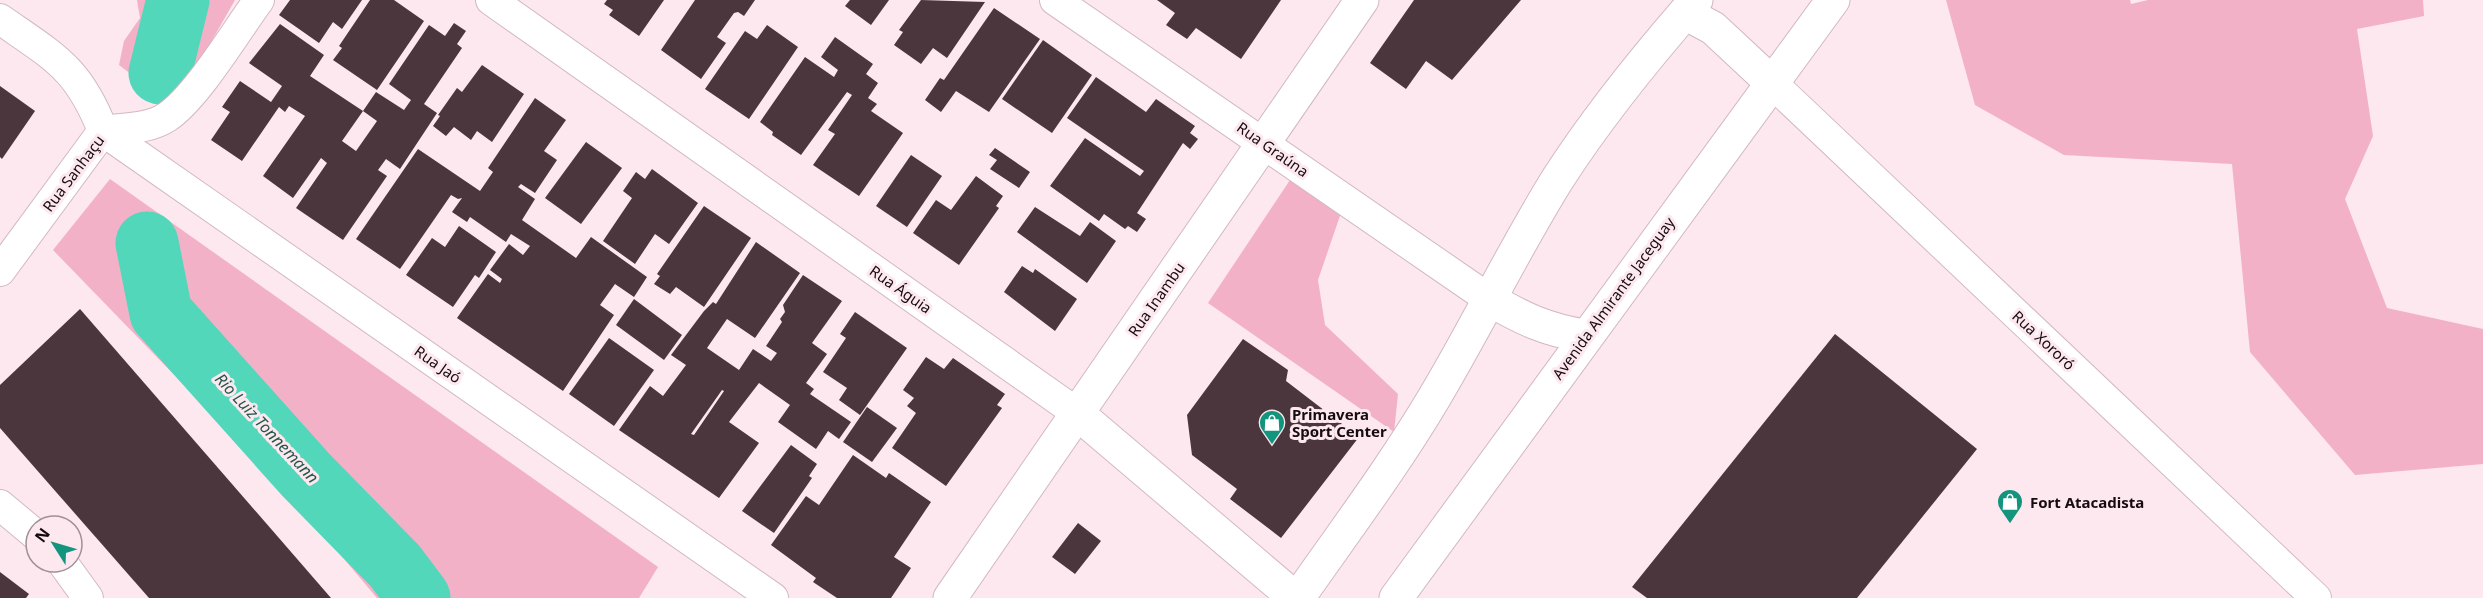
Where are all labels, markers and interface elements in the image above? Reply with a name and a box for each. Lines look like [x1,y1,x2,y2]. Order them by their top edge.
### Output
street label: Rua Graúna [1233,117,1313,181]
street label: Rua Sanhaçu [38,131,108,215]
street label: Avenida Almirante Jaceguay [1547,213,1679,383]
street label: Rua Inambu [1123,258,1189,340]
street label: Rua Águia [866,260,936,318]
street label: Rua Xororó [2008,306,2080,374]
street label: Rua Jaó [411,341,465,387]
water label: Rio Luiz Tonnemann [210,368,324,488]
place label: Primavera Sport Center [1292,404,1387,441]
shop icon: Primavera Sport Center [1257,408,1287,446]
shop icon: Fort Atacadista [1995,487,2025,525]
place label: Fort Atacadista [2030,492,2144,512]
north arrow [24,514,84,574]
text: N [29,523,55,547]

